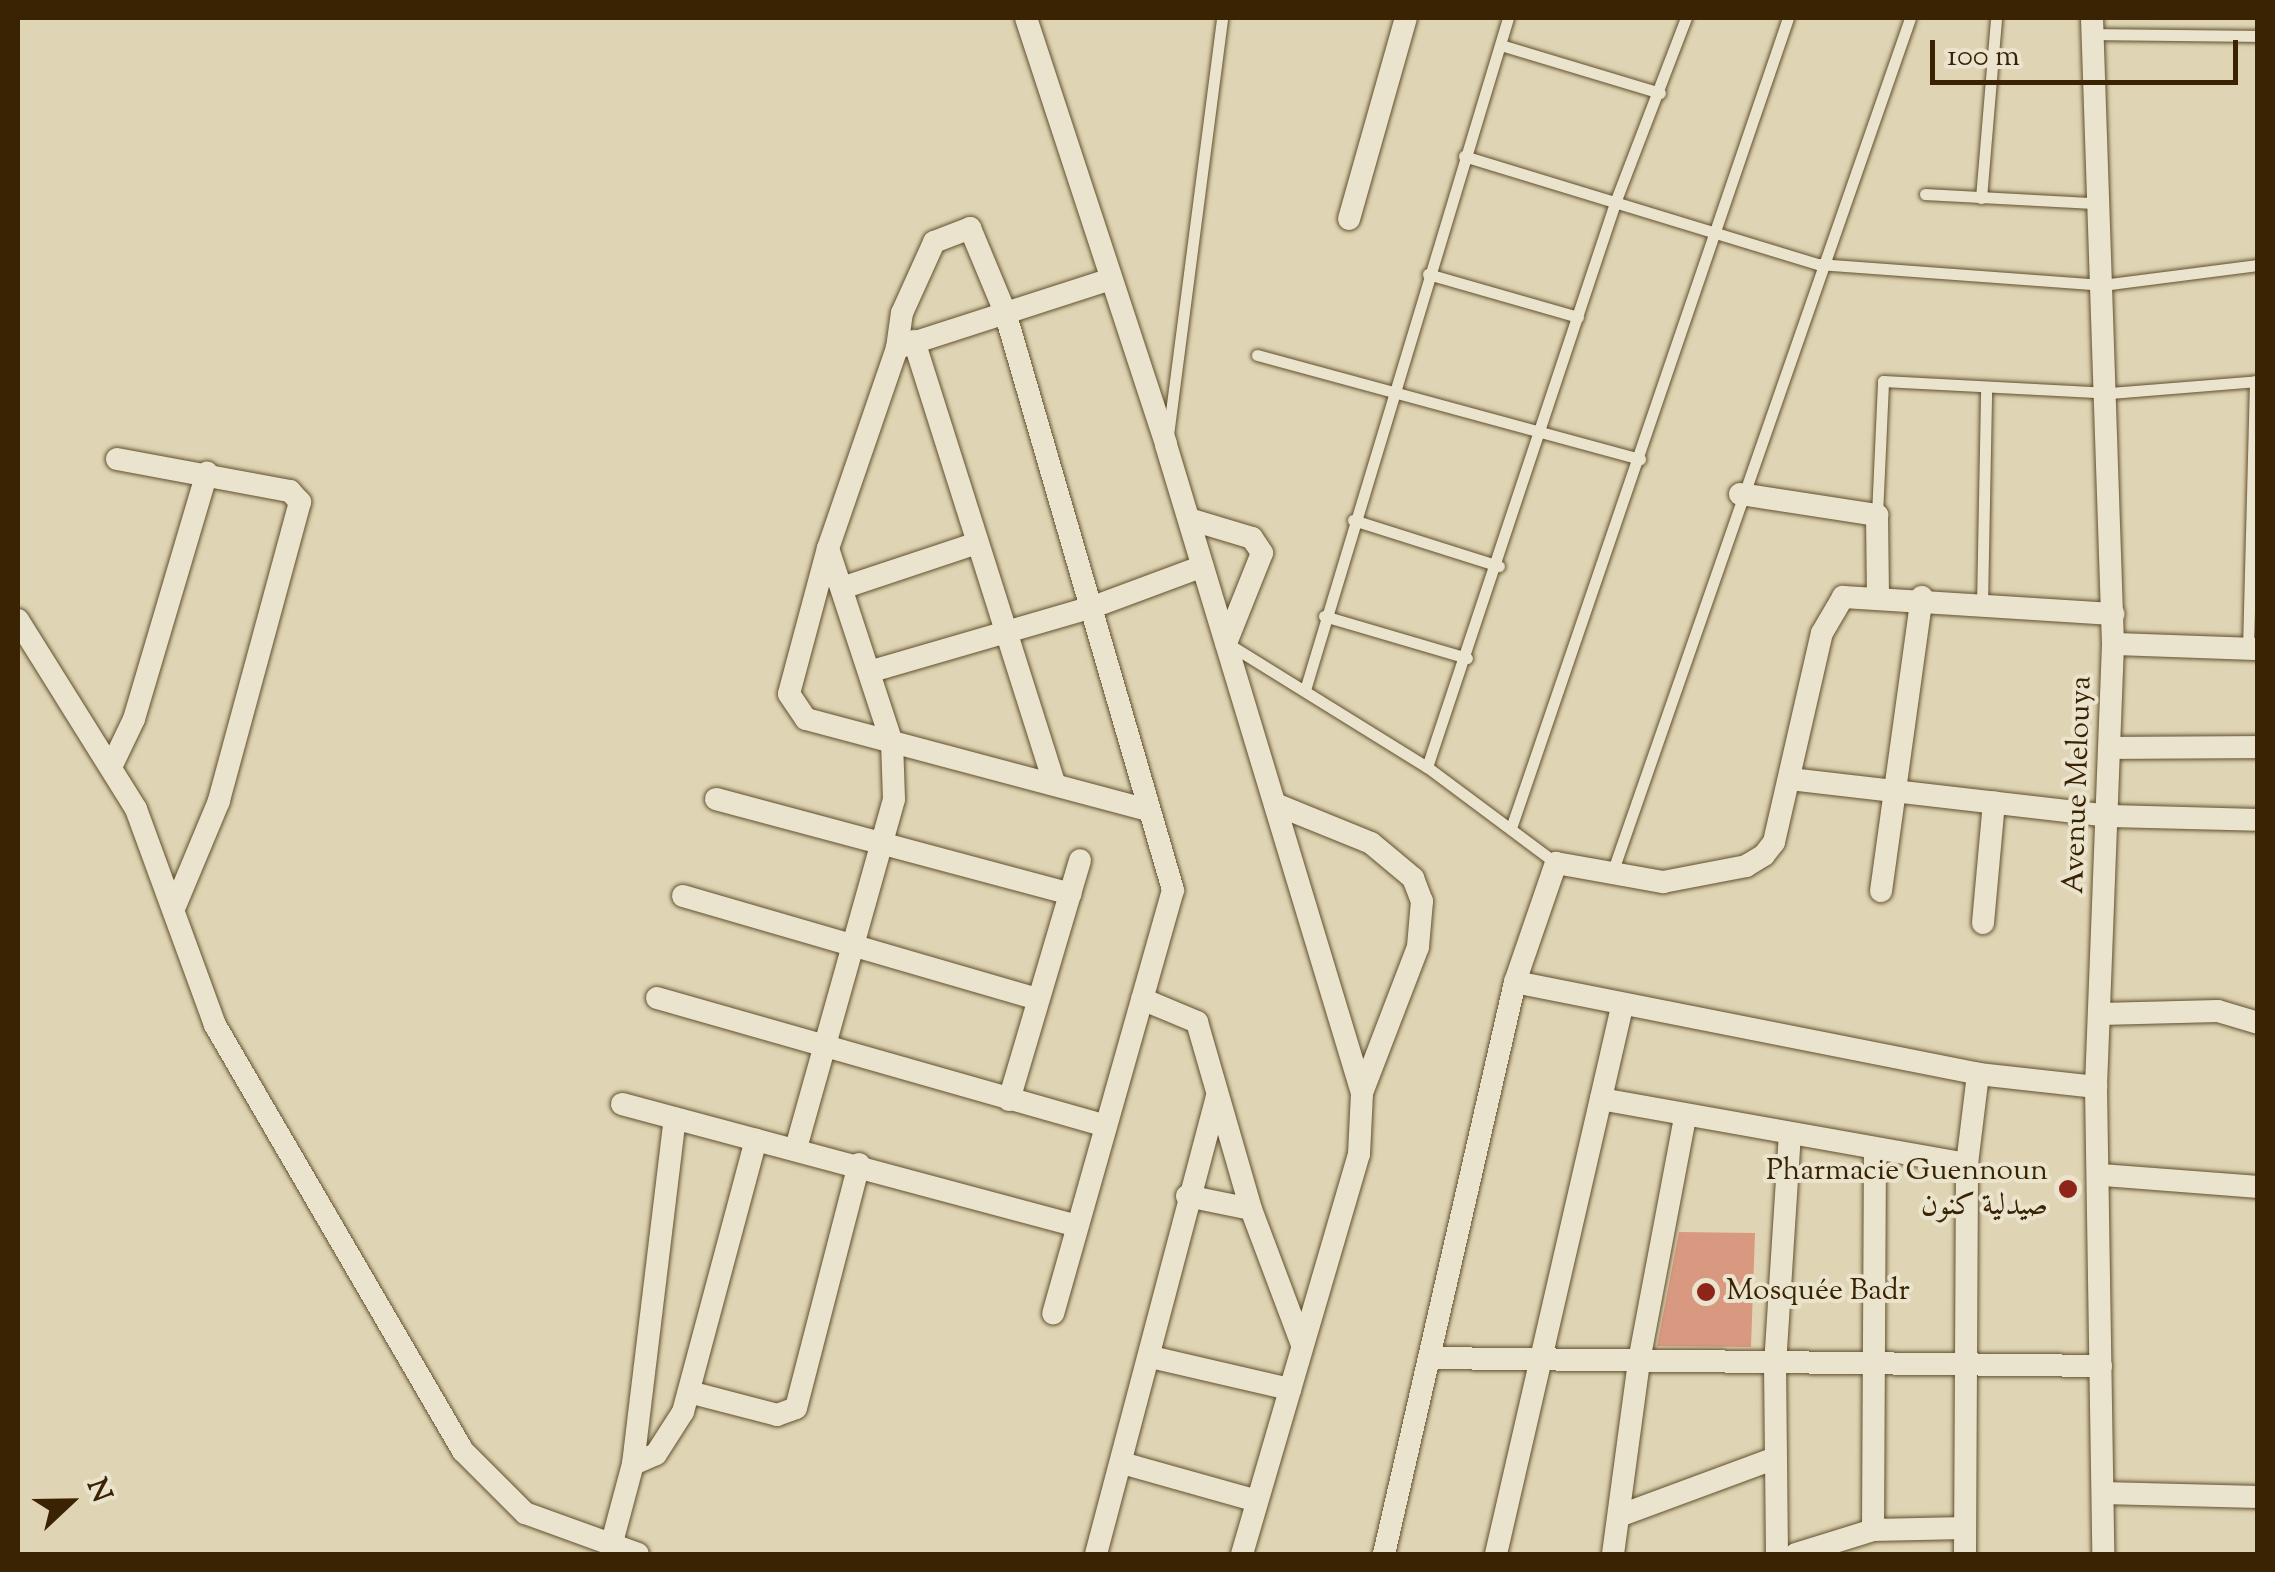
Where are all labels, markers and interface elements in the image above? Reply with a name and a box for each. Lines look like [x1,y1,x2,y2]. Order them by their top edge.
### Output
scale bar [1935,20,2242,82]
text: 100 m [1947,36,2020,79]
street label: Avenue Melouya [2057,675,2101,895]
place label: Pharmacie Guennoun صيدلية كنون [1766,1154,2048,1224]
marker: Pharmacie Guennoun صيدلية كنون [2057,1178,2079,1200]
place label: Mosquée Badr [1726,1274,1910,1310]
marker: Mosquée Badr [1695,1281,1717,1303]
north arrow [20,1452,120,1552]
text: N [75,1473,121,1509]

